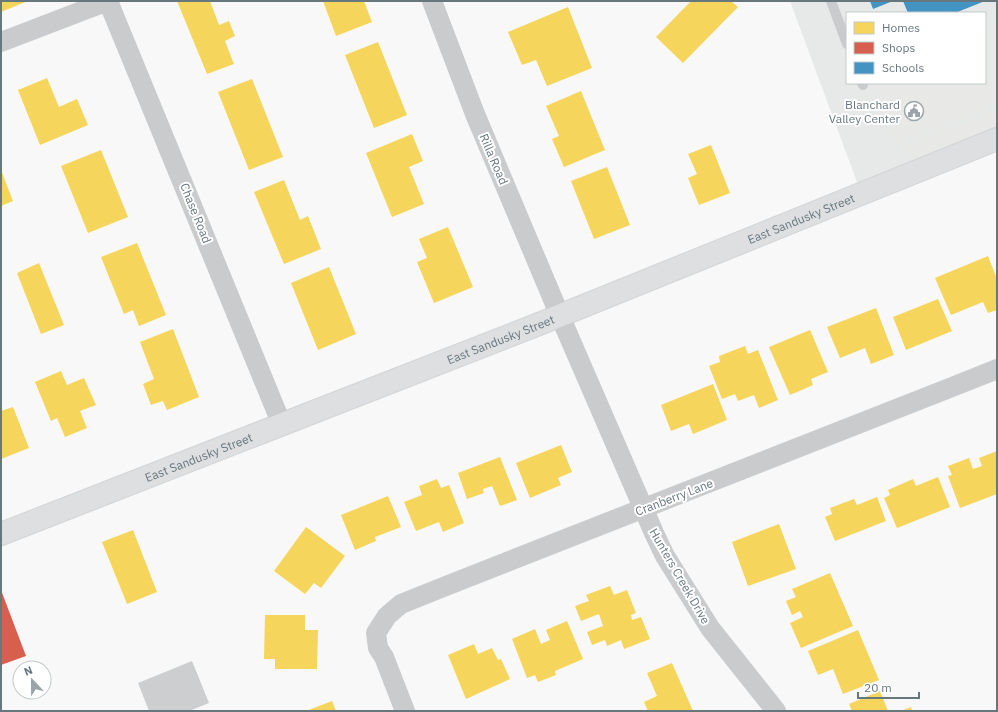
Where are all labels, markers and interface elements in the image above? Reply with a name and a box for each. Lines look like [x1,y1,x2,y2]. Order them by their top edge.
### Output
legend [846,12,986,84]
text: Homes [882,20,920,35]
text: Shops [882,40,915,55]
text: Schools [882,60,925,75]
place label: Blanchard Valley Center [829,97,901,126]
public building icon: Blanchard Valley Center [903,100,925,122]
street label: Rilla Road [477,131,511,187]
street label: Chase Road [177,181,215,245]
street label: East Sandusky Street [745,190,857,247]
street label: East Sandusky Street [444,311,556,367]
street label: East Sandusky Street [143,429,254,485]
street label: Cranberry Lane [633,475,715,519]
street label: Hunters Creek Drive [647,526,714,627]
north arrow [12,660,52,700]
text: N [22,663,35,679]
scale bar [858,674,919,700]
text: 20 m [864,680,892,695]

